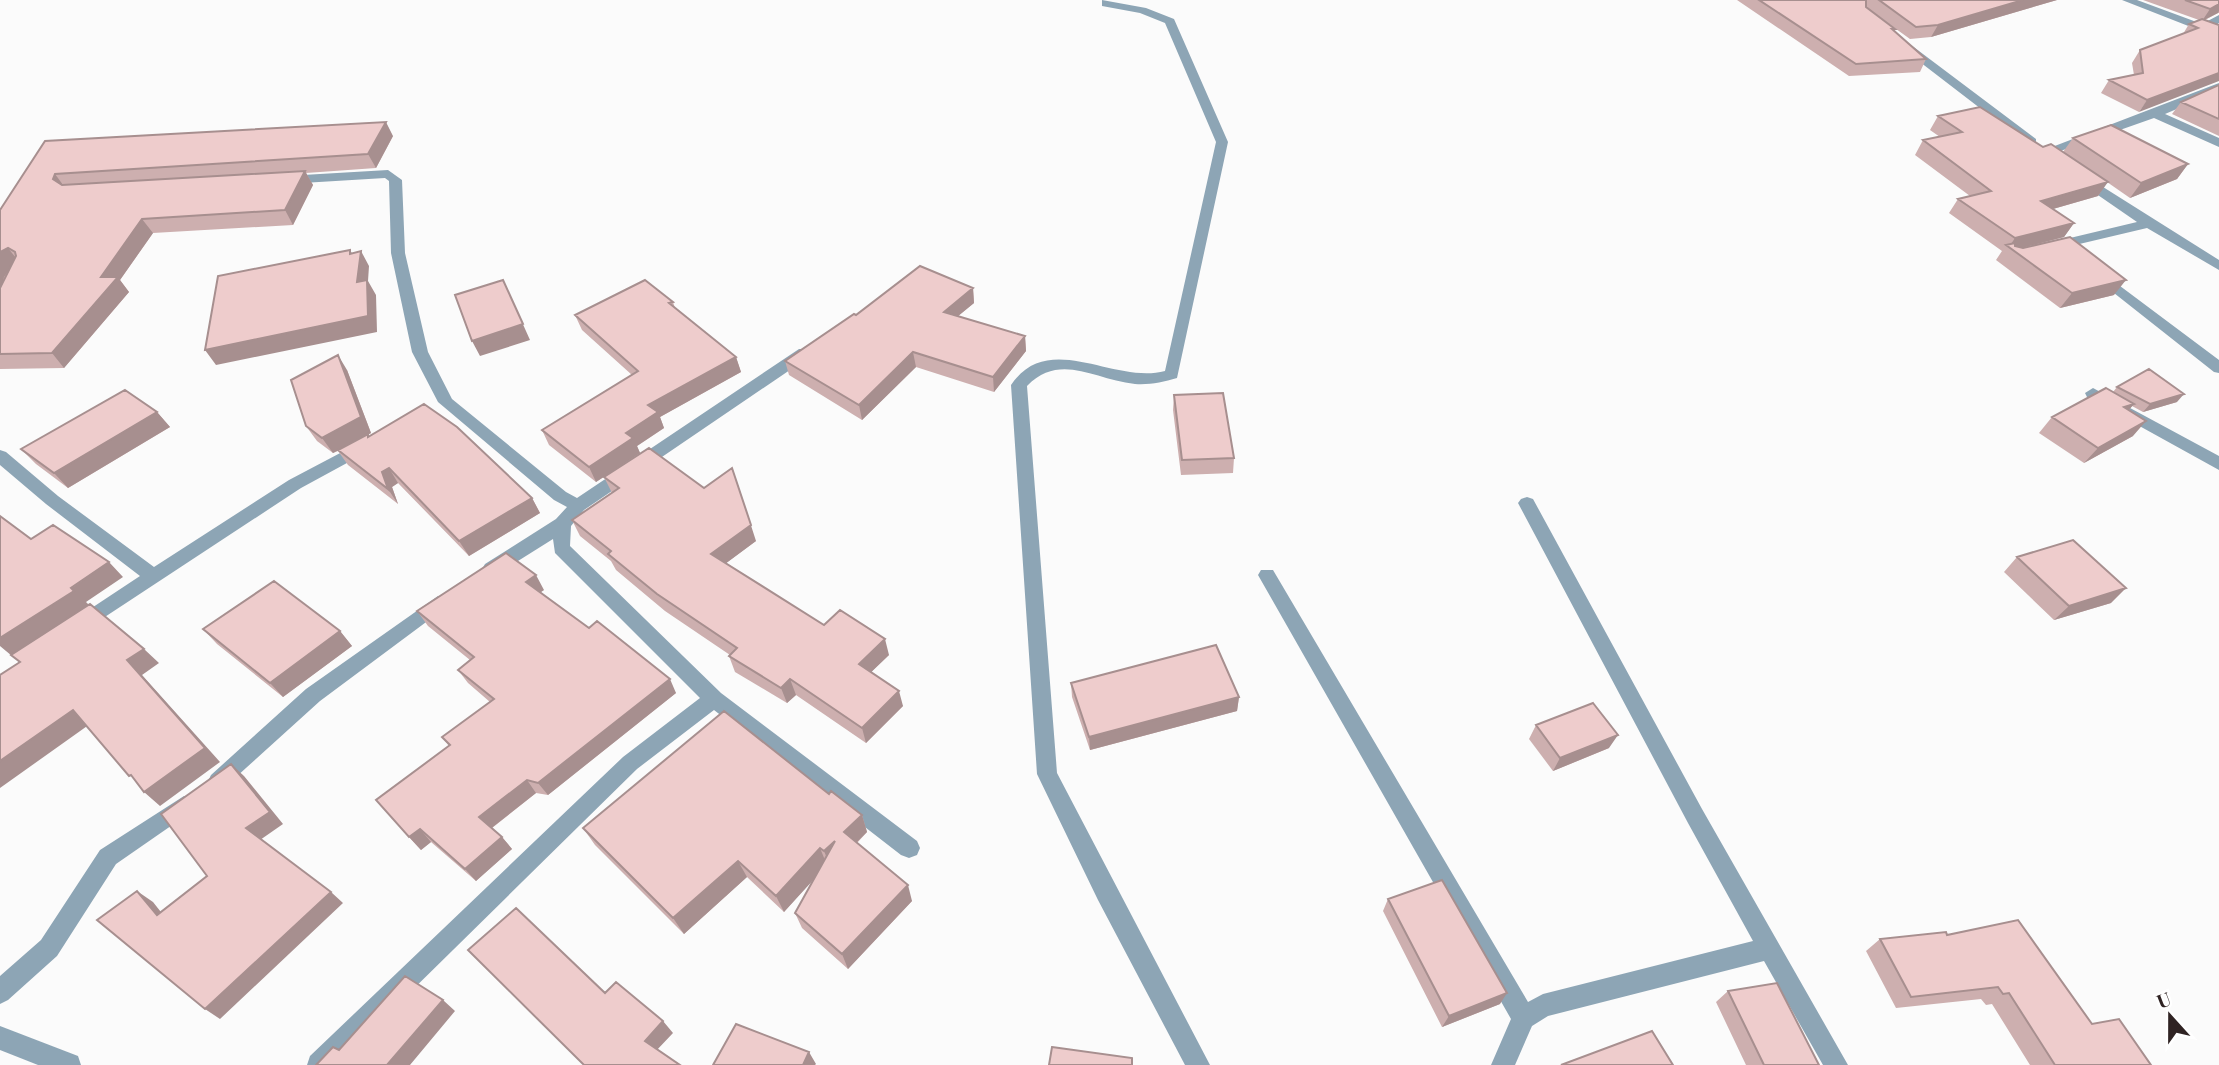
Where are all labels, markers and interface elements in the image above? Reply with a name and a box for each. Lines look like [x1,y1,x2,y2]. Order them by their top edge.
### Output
north arrow [2135,981,2205,1051]
text: U [2153,985,2174,1014]

